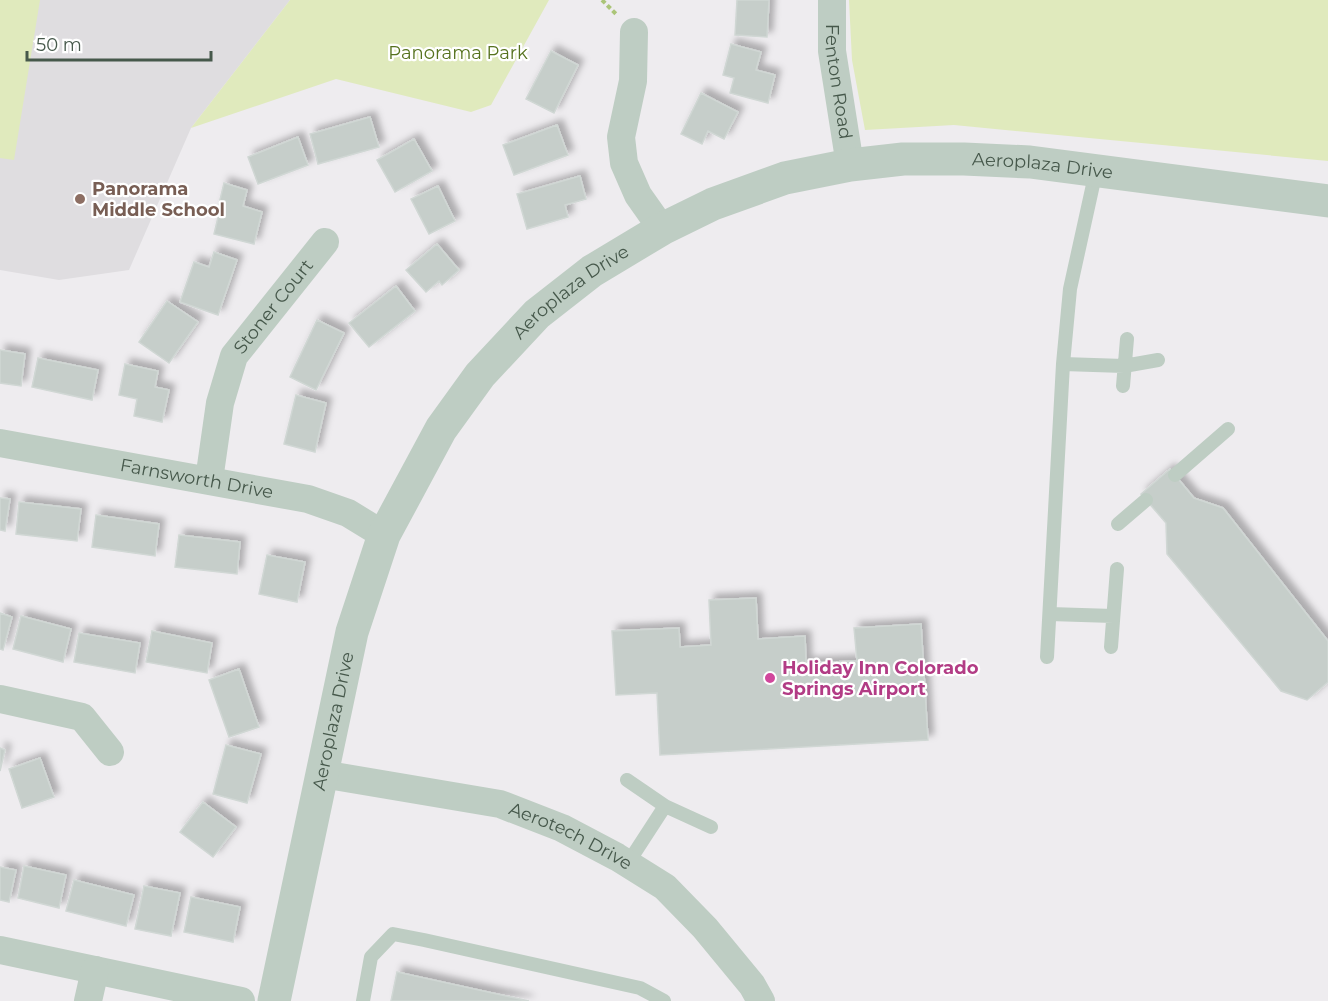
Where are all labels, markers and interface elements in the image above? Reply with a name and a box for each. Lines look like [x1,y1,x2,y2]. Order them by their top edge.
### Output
scale bar [27,24,212,62]
street label: Fenton Road [820,24,857,141]
text: 50 m [36,34,82,56]
park label: Panorama Park [388,42,528,64]
street label: Aeroplaza Drive [972,148,1114,184]
place label: Panorama Middle School [92,178,225,221]
marker: Panorama Middle School [73,192,87,206]
street label: Aeroplaza Drive [508,240,633,344]
street label: Stoner Court [229,255,318,358]
street label: Farnsworth Drive [118,454,275,504]
street label: Aeroplaza Drive [308,650,359,793]
place label: Holiday Inn Colorado Springs Airport [782,657,979,700]
marker: Holiday Inn Colorado Springs Airport [763,671,777,685]
street label: Aerotech Drive [506,798,636,875]

